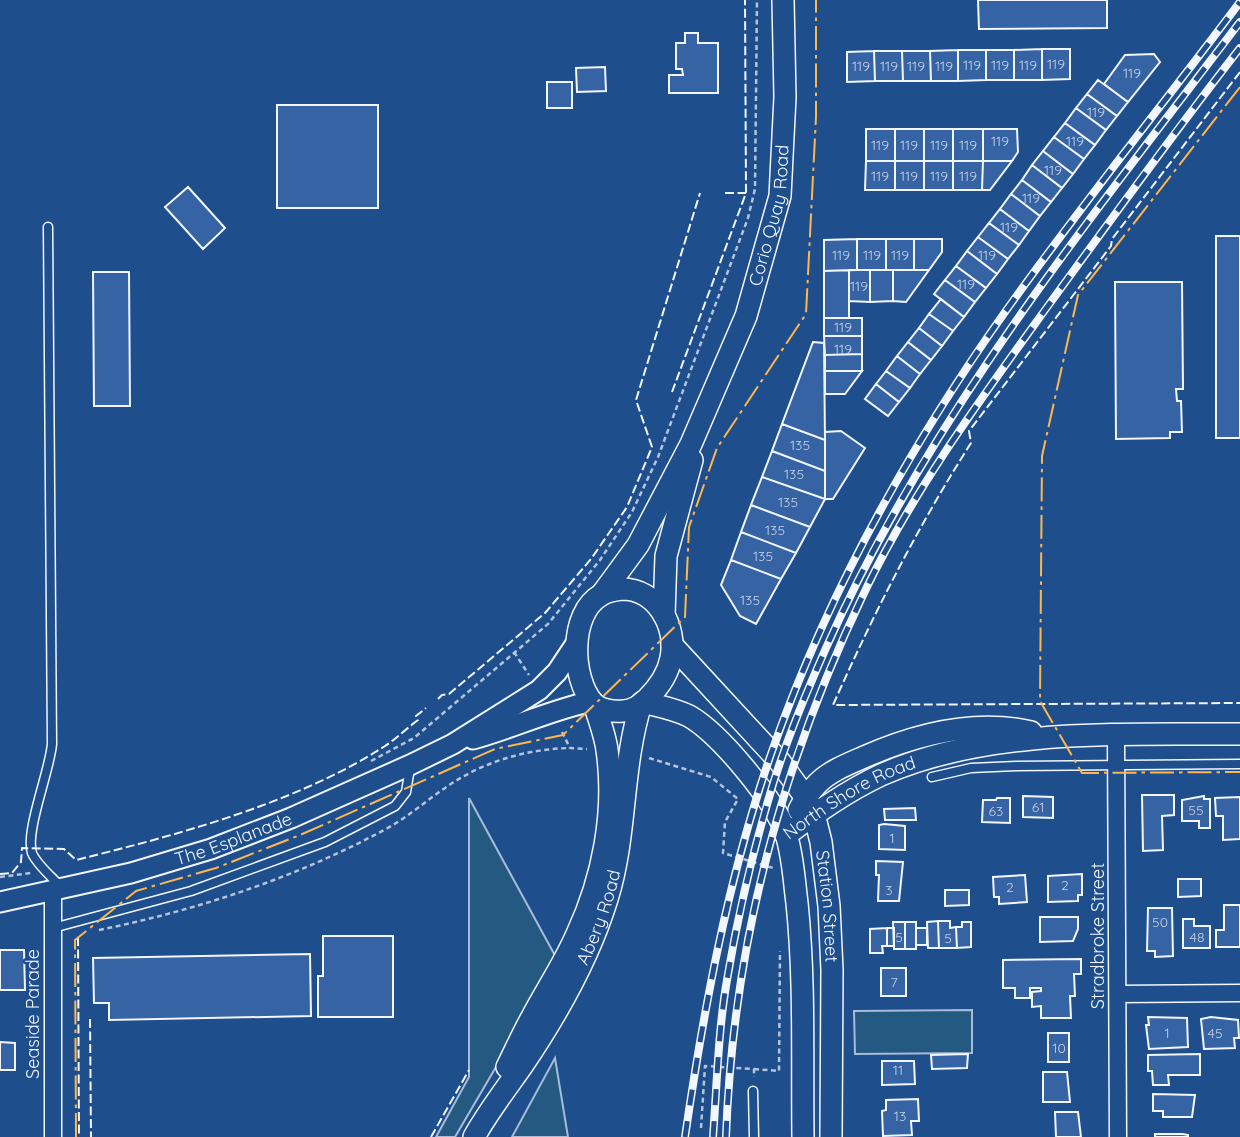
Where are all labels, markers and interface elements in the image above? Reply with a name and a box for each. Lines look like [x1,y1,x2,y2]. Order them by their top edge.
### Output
house number: 119 [1047,55,1065,73]
house number: 119 [963,56,981,74]
house number: 119 [991,56,1009,74]
house number: 119 [1019,56,1037,74]
house number: 119 [852,57,870,75]
house number: 119 [880,57,898,75]
house number: 119 [907,57,925,75]
house number: 119 [935,57,953,75]
house number: 119 [1123,64,1141,82]
house number: 119 [1087,103,1105,121]
house number: 119 [991,132,1009,150]
house number: 119 [1066,132,1084,150]
house number: 119 [871,136,889,154]
house number: 119 [900,136,918,154]
house number: 119 [930,136,948,154]
house number: 119 [959,136,977,154]
street label: Corio Quay Road [743,144,794,288]
house number: 119 [1044,161,1062,179]
house number: 119 [871,167,889,185]
house number: 119 [900,167,918,185]
house number: 119 [930,167,948,185]
house number: 119 [959,167,977,185]
house number: 119 [1022,189,1040,207]
house number: 119 [1000,218,1018,236]
house number: 119 [832,246,850,264]
house number: 119 [863,246,881,264]
house number: 119 [891,246,909,264]
house number: 119 [978,246,996,264]
house number: 119 [957,275,975,293]
house number: 119 [850,277,868,295]
house number: 119 [834,318,852,336]
house number: 119 [834,340,852,358]
house number: 135 [790,436,810,454]
house number: 135 [784,465,804,483]
house number: 135 [778,493,798,511]
house number: 135 [765,521,785,539]
house number: 135 [753,547,773,565]
house number: 135 [740,591,760,609]
street label: North Shore Road [778,751,918,844]
house number: 61 [1032,798,1044,816]
house number: 55 [1188,801,1204,819]
house number: 63 [989,802,1003,820]
street label: The Esplanade [172,807,295,870]
house number: 1 [889,829,895,847]
street label: Station Street [811,849,844,963]
street label: Stradbroke Street [1086,863,1109,1009]
street label: Abery Road [571,867,625,968]
house number: 2 [1061,876,1069,894]
house number: 2 [1006,878,1014,896]
house number: 3 [885,881,893,899]
house number: 50 [1152,913,1168,931]
house number: 5 [895,928,903,946]
house number: 48 [1190,928,1204,946]
house number: 5 [944,929,952,947]
street label: Seaside Parade [21,949,44,1079]
house number: 7 [890,973,898,991]
house number: 1 [1164,1024,1170,1042]
house number: 45 [1207,1024,1223,1042]
house number: 10 [1052,1039,1066,1057]
house number: 11 [893,1061,903,1079]
house number: 13 [894,1107,906,1125]

